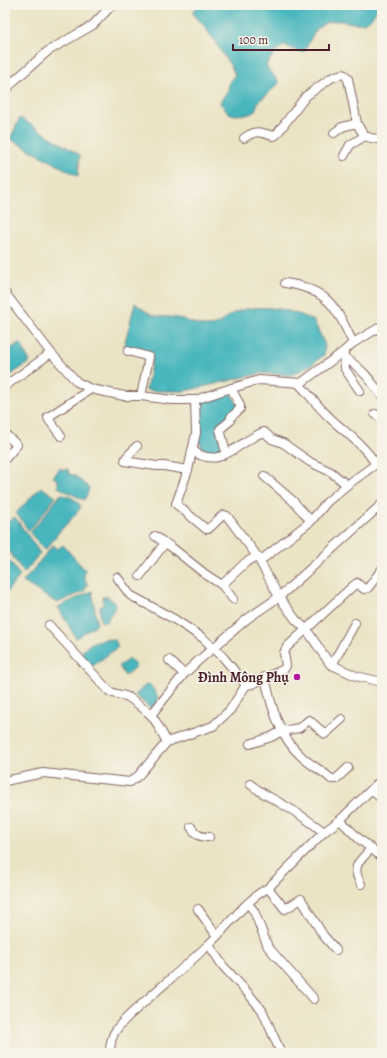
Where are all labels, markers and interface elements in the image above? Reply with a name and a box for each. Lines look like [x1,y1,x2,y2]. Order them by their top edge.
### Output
scale bar [233,26,329,52]
text: 100 m [239,32,268,48]
place label: Đình Mông Phụ [198,668,289,687]
marker: Đình Mông Phụ [292,672,302,682]

